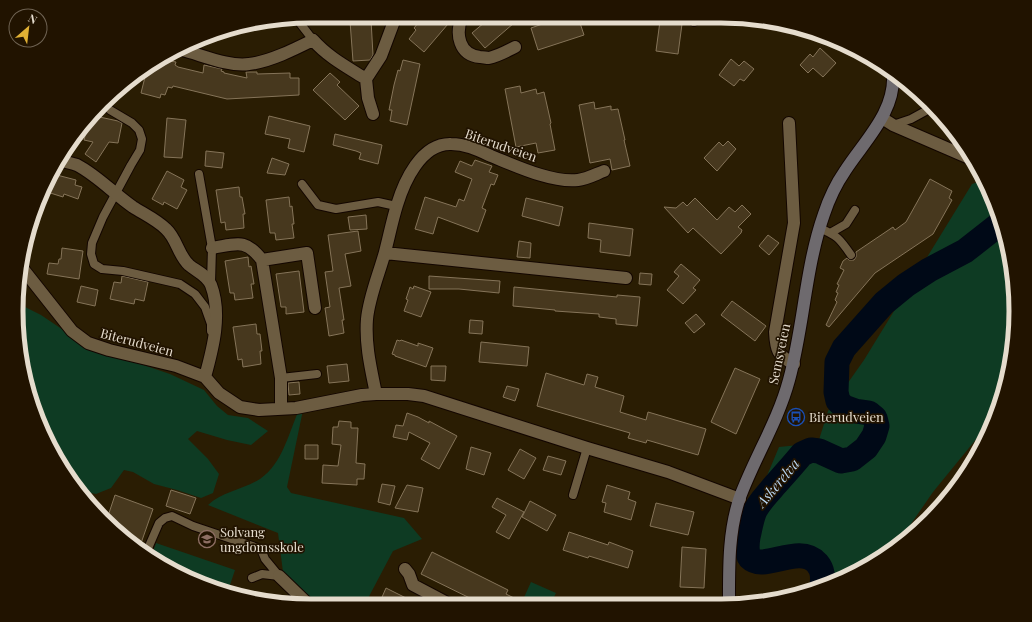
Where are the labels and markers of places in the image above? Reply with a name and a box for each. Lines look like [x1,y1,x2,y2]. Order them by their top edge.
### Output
bus stop icon: Biterudveien [786,407,806,427]
place label: Biterudveien [809,408,884,425]
place label: Solvang ungdomsskole [220,523,304,555]
school or university icon: Solvang ungdomsskole [197,529,217,549]

